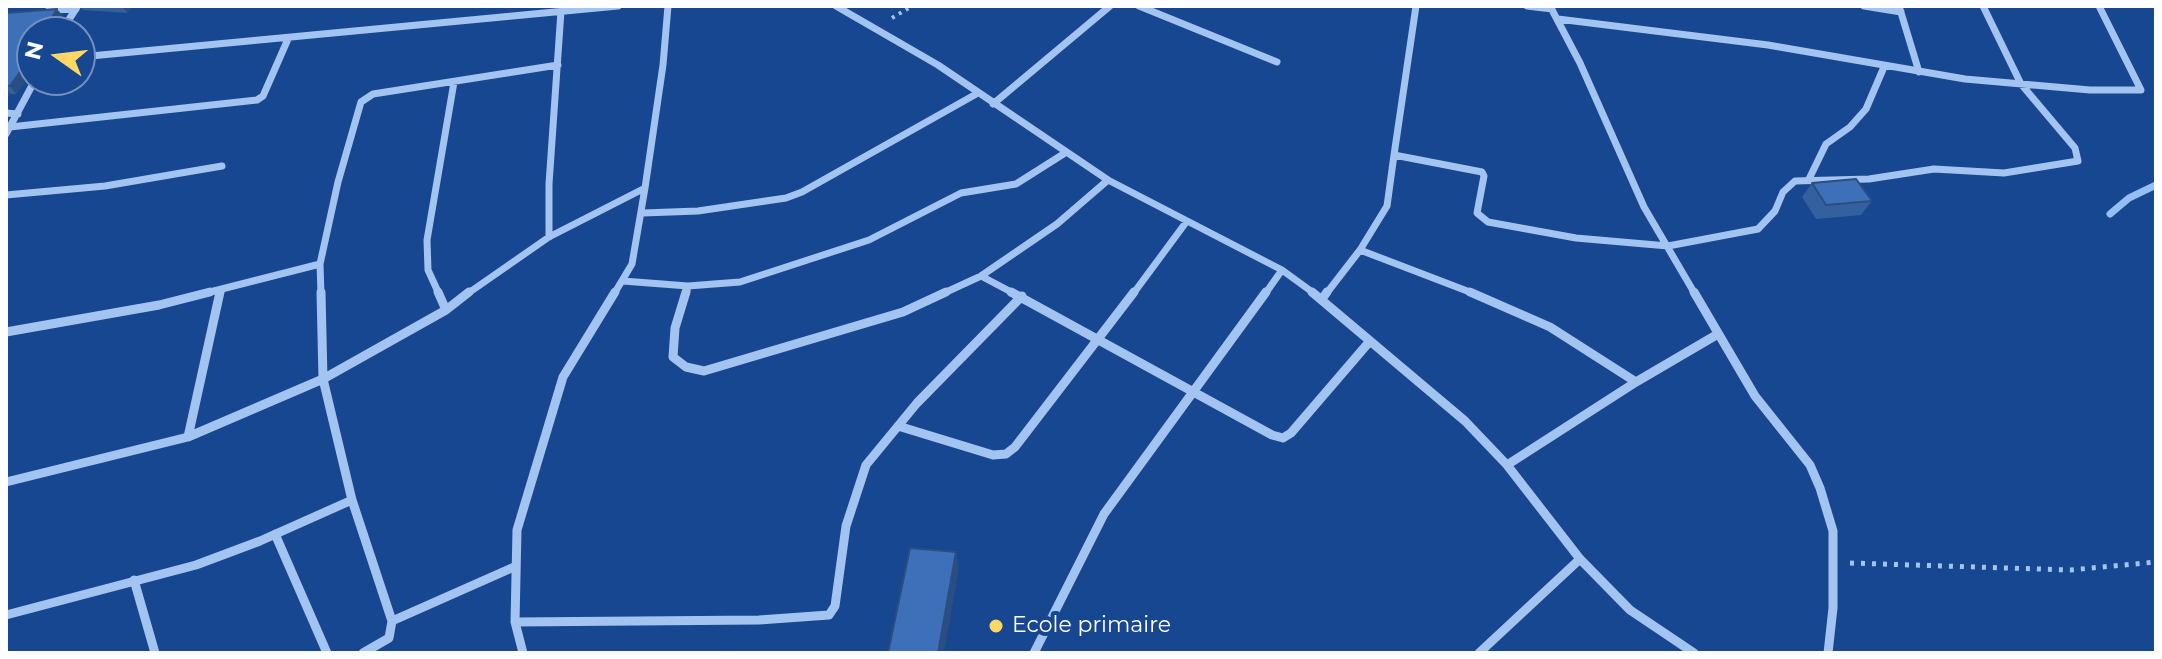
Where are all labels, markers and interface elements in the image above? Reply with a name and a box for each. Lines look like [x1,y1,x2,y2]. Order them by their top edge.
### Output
north arrow [16,16,96,96]
text: N [19,39,49,62]
place label: Ecole primaire [1012,613,1171,639]
marker: Ecole primaire [987,617,1005,635]

